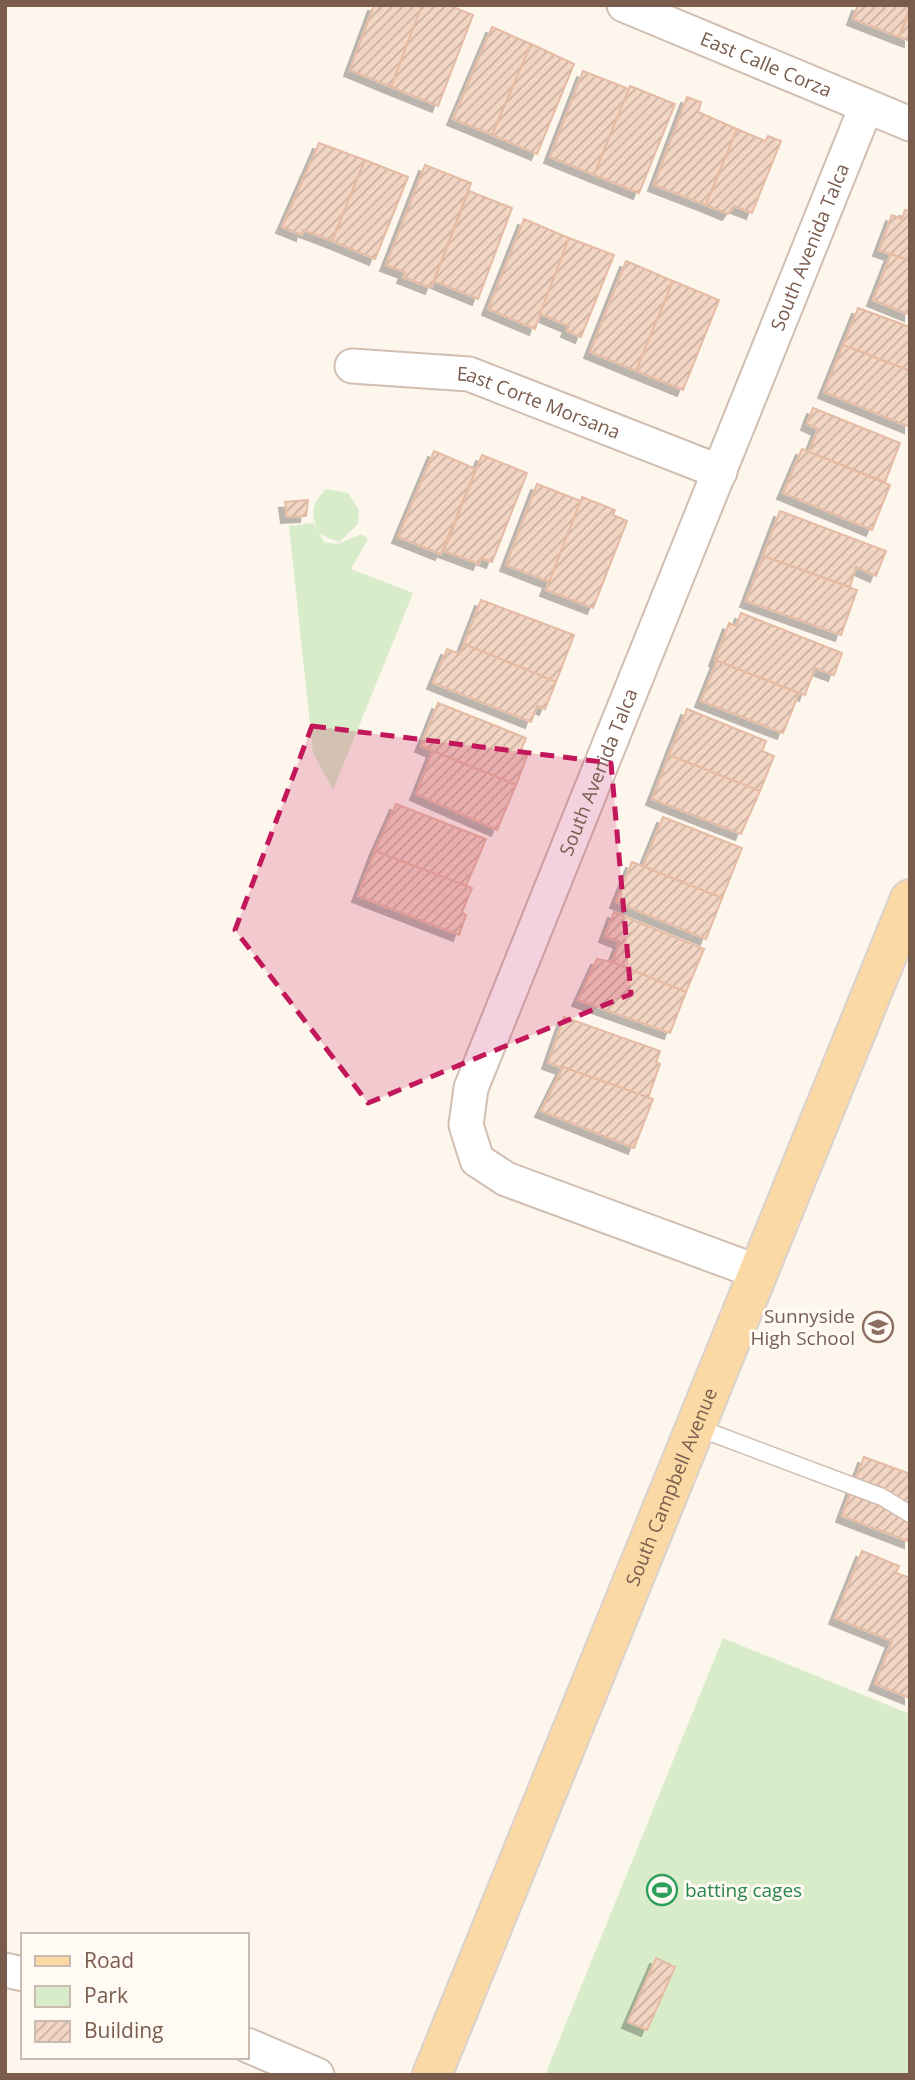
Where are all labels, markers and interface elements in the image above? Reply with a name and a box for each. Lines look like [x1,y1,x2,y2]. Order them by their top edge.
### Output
street label: East Calle Corza [696,25,836,103]
street label: South Avenida Talca [764,159,855,334]
street label: East Corte Morsana [456,360,624,445]
street label: South Avenida Talca [553,684,644,859]
place label: Sunnyside High School [750,1303,855,1351]
school or university icon: Sunnyside High School [861,1310,895,1344]
street label: South Campbell Avenue [619,1384,723,1590]
sports icon: batting cages [645,1873,679,1907]
place label: batting cages [685,1877,802,1903]
legend [21,1933,248,2059]
text: Road [84,1946,134,1974]
text: Park [84,1981,128,2009]
text: Building [84,2016,163,2044]

